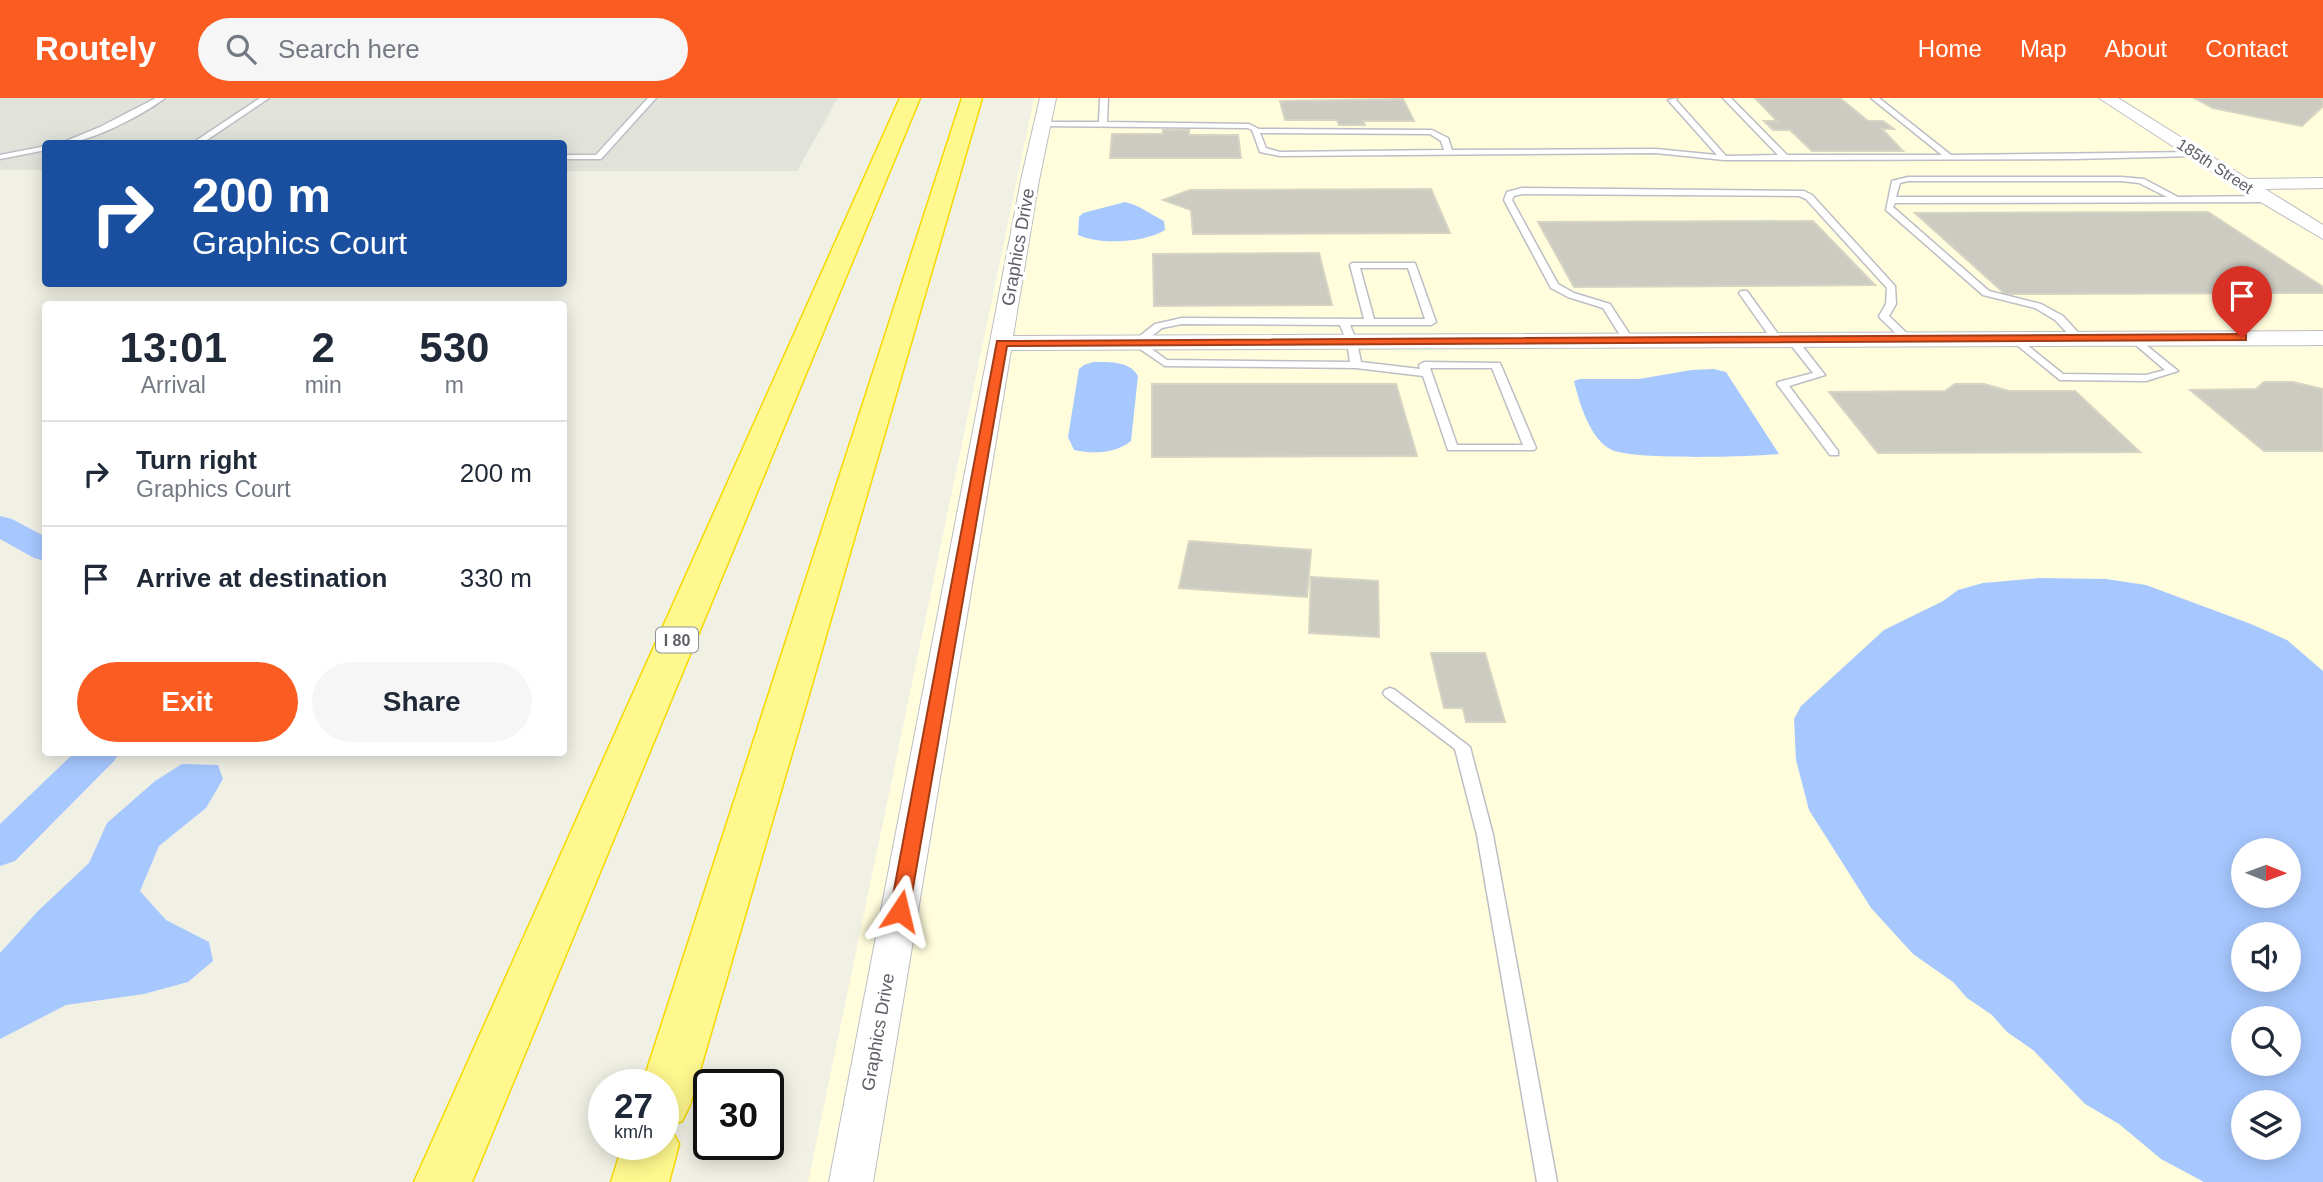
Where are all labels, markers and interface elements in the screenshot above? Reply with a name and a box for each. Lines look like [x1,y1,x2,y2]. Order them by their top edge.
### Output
search box [198,18,688,81]
text: Routely [35,30,156,67]
icon: search [222,30,260,68]
text: Search here [278,34,420,64]
text: Home [1918,35,1982,62]
text: Map [2020,35,2067,62]
text: About [2105,35,2167,62]
text: Contact [2205,35,2288,62]
street label: 185th Street [2174,135,2257,197]
icon: right [77,168,168,259]
text: 200 m [192,168,331,222]
street label: Graphics Drive [998,187,1038,307]
text: Graphics Court [192,225,407,261]
pin [2212,266,2272,338]
icon: arrive [2223,277,2261,315]
text: 13:01 [120,324,227,371]
text: 2 [311,324,335,371]
text: 530 [419,324,489,371]
text: Arrival [141,372,206,398]
text: min [305,372,342,398]
text: m [445,372,464,398]
text: Turn right [136,445,257,475]
icon: right [77,455,115,493]
text: 200 m [460,458,532,488]
text: Graphics Court [136,476,291,502]
icon: arrive [77,560,115,598]
text: Arrive at destination [136,563,387,593]
text: 330 m [460,563,532,593]
road number: I 80 [656,628,698,652]
button: Exit [77,662,298,742]
button: Share [312,662,532,742]
north arrow [2231,838,2301,908]
map controls [2231,838,2301,1160]
position arrow [863,874,937,948]
button: sound [2231,922,2301,992]
street label: Graphics Drive [858,972,898,1092]
button: search [2231,1006,2301,1076]
speed limit sign: 30 [693,1069,784,1160]
text: 27 [614,1086,653,1125]
button: layers [2231,1090,2301,1160]
text: km/h [614,1122,653,1142]

